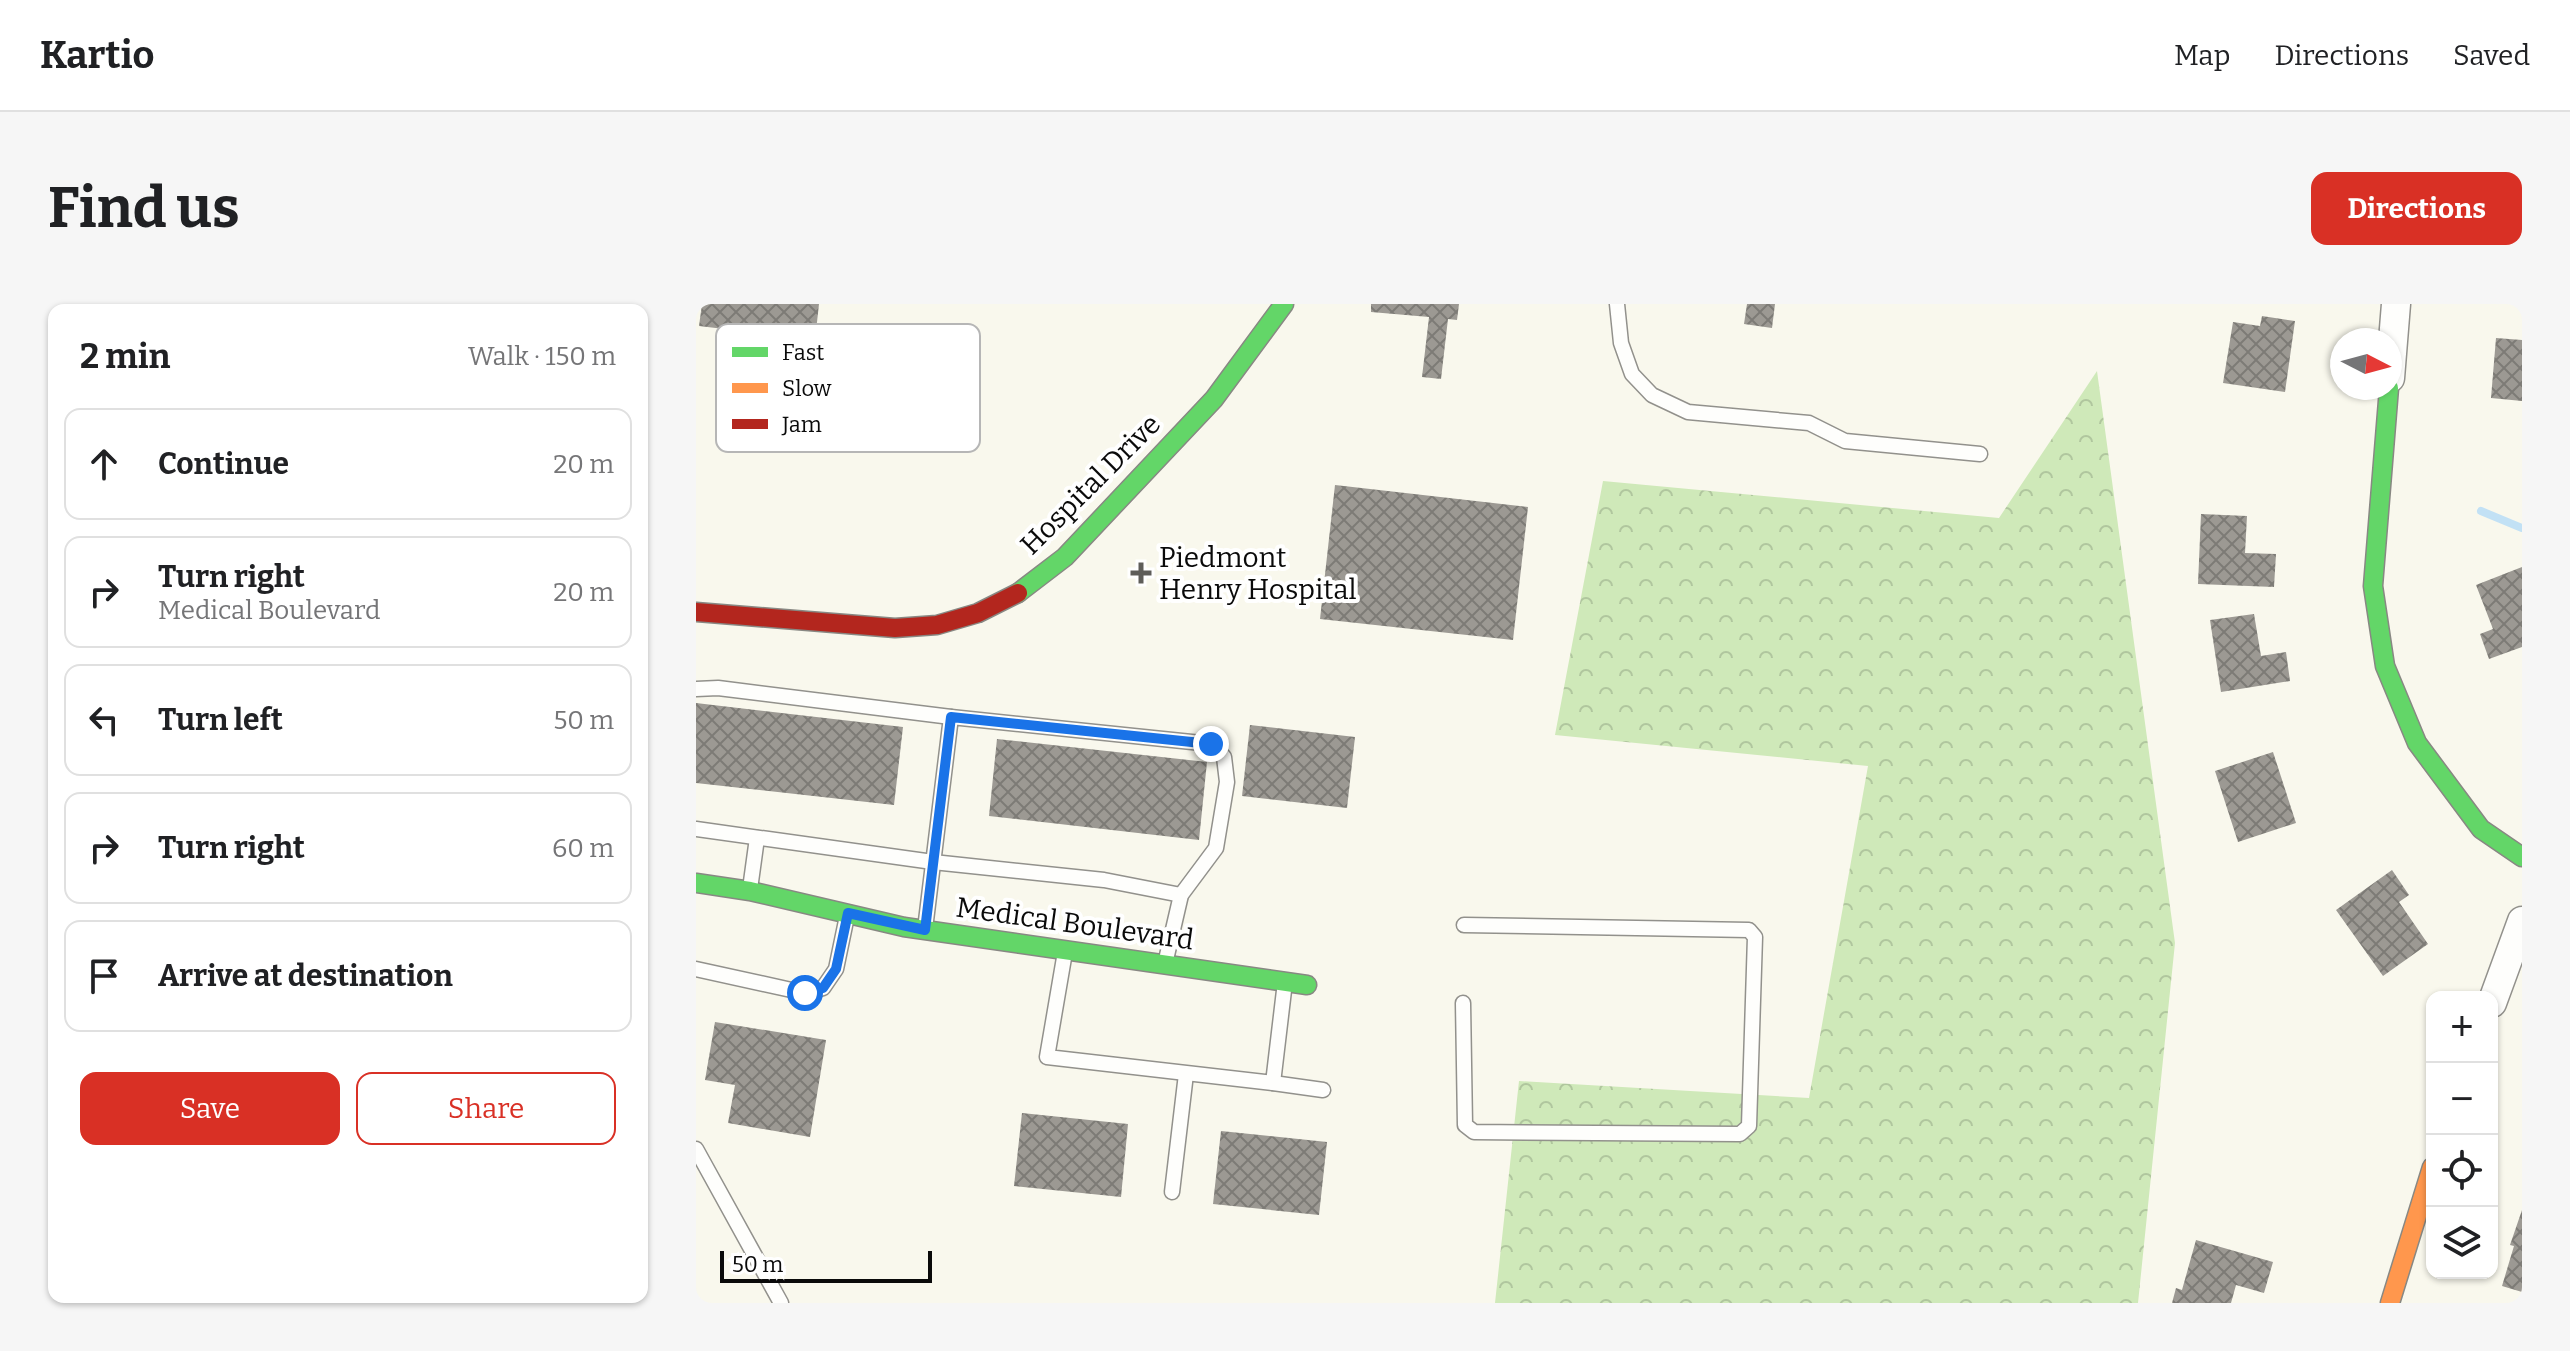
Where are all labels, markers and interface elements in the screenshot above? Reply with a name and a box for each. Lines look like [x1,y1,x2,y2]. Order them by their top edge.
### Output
text: Kartio [40,32,154,78]
text: Map [2174,39,2230,72]
text: Directions [2274,39,2409,72]
text: Saved [2453,39,2530,72]
button: Directions [2311,172,2522,245]
text: Find us [48,175,240,242]
legend [716,324,980,452]
north arrow [2330,328,2402,400]
text: 2 min [80,336,170,377]
text: Fast [782,339,824,366]
text: Walk · 150 m [468,341,616,372]
text: Slow [782,375,832,402]
street label: Hospital Drive [1014,408,1167,561]
text: Jam [781,411,822,438]
icon: ahead [82,442,126,486]
text: Continue [158,446,289,482]
text: 20 m [553,449,614,480]
place label: Piedmont Henry Hospital [1159,541,1357,606]
text: Turn right [158,559,305,595]
marker: Piedmont Henry Hospital [1130,562,1152,584]
icon: right [82,570,126,614]
text: 20 m [553,577,614,608]
text: Medical Boulevard [158,595,380,626]
icon: left [82,698,126,742]
text: Turn left [158,702,283,738]
text: 50 m [553,705,614,736]
route end [1193,726,1229,762]
icon: right [82,826,126,870]
text: Turn right [158,830,305,866]
text: 60 m [552,833,614,864]
street label: Medical Boulevard [954,890,1196,956]
icon: arrive [82,954,126,998]
text: Arrive at destination [158,958,453,994]
route start [787,975,823,1011]
map controls [2426,991,2498,1279]
button: + [2426,991,2498,1063]
button: − [2426,1063,2498,1135]
button: Save [80,1072,340,1145]
button: Share [356,1072,616,1145]
button: locate [2426,1135,2498,1207]
button: layers [2426,1207,2498,1279]
scale bar [720,1247,932,1283]
text: 50 m [732,1251,783,1278]

